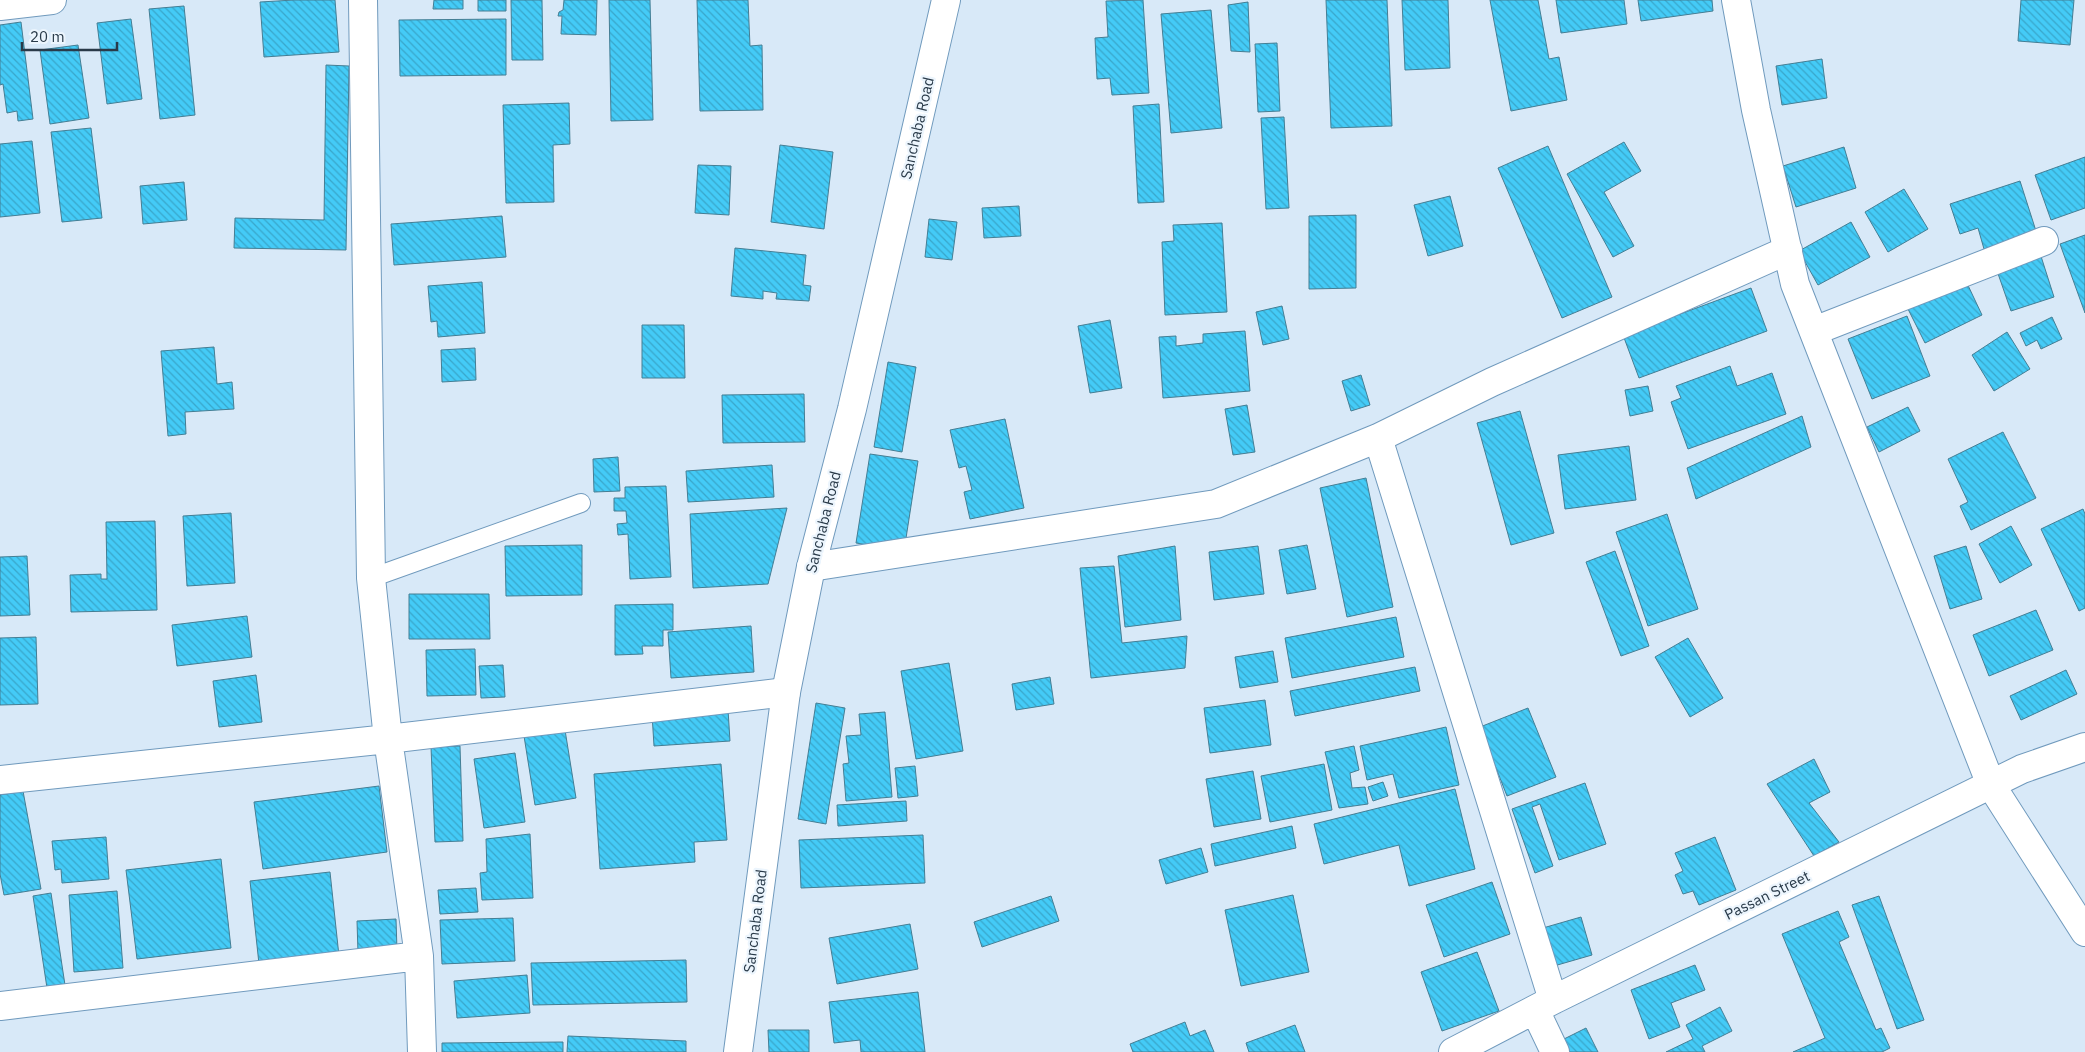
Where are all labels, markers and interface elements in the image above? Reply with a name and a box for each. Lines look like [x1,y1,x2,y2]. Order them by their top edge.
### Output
scale bar [22,20,118,52]
text: 20 m [30,27,65,46]
street label: Sanchaba Road [896,75,938,181]
street label: Sanchaba Road [801,469,845,575]
street label: Passan Street [1721,866,1813,924]
street label: Sanchaba Road [739,868,771,974]

